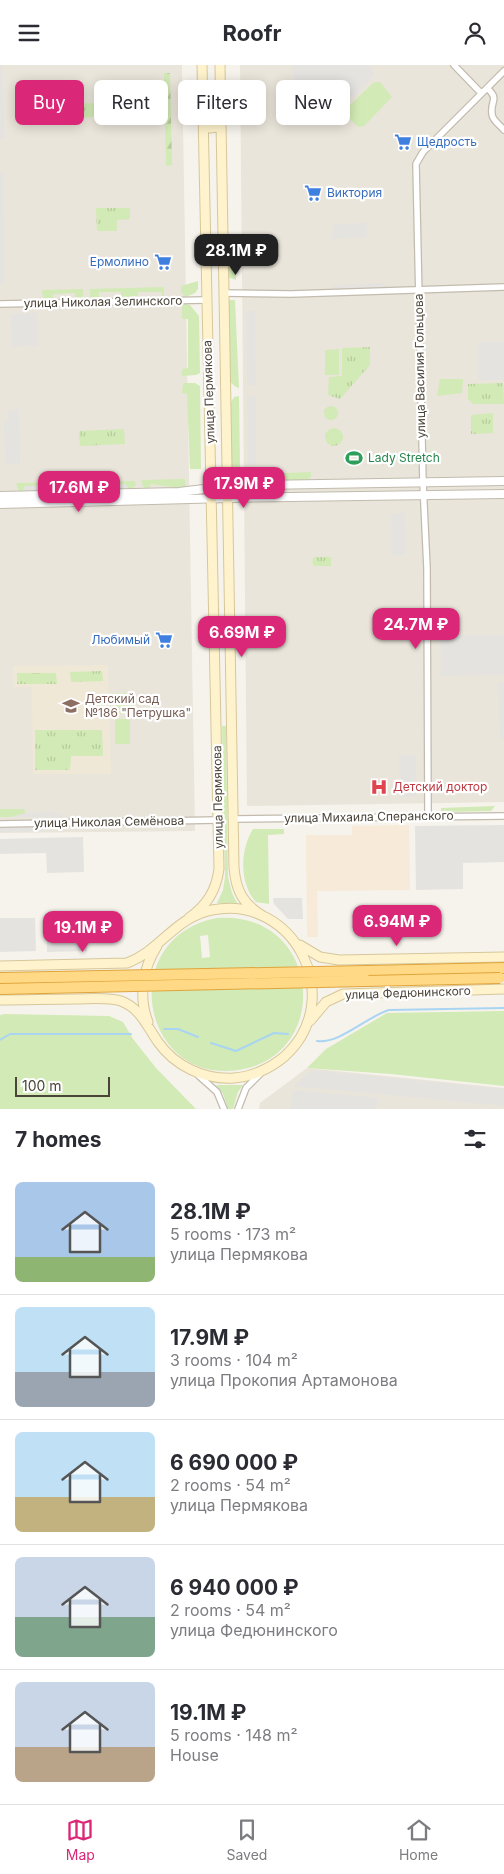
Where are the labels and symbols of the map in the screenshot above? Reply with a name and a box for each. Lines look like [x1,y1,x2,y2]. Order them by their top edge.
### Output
supermarket icon: Щедрость [393,132,413,152]
place label: Щедрость [417,134,477,149]
supermarket icon: Виктория [303,183,323,203]
place label: Виктория [327,185,382,200]
pin: 28.1M ₽ [190,233,282,276]
supermarket icon: Ермолино [153,252,173,272]
place label: Ермолино [90,254,149,269]
street label: улица Николая Зелинского [24,293,182,310]
street label: улица Василия Гольцова [411,294,428,438]
street label: улица Пермякова [199,340,218,444]
sports icon: Lady Stretch [344,448,364,468]
place label: Lady Stretch [368,450,440,465]
pin: 17.9M ₽ [198,467,290,509]
pin: 17.6M ₽ [33,471,125,513]
pin: 24.7M ₽ [370,607,462,650]
pin: 6.69M ₽ [196,615,288,658]
supermarket icon: Любимый [154,630,174,650]
place label: Любимый [92,632,150,647]
place label: Детский сад №186 "Петрушка" [85,691,191,720]
school or university icon: Детский сад №186 "Петрушка" [61,696,81,716]
street label: улица Пермякова [209,745,226,849]
hospital icon: Детский доктор [369,777,389,797]
place label: Детский доктор [393,779,487,794]
street label: улица Михаила Сперанского [284,808,454,825]
street label: улица Николая Семёнова [34,813,184,830]
pin: 6.94M ₽ [351,905,443,947]
pin: 19.1M ₽ [37,911,129,953]
street label: улица Федюнинского [345,983,471,1002]
scale bar [15,1074,110,1097]

